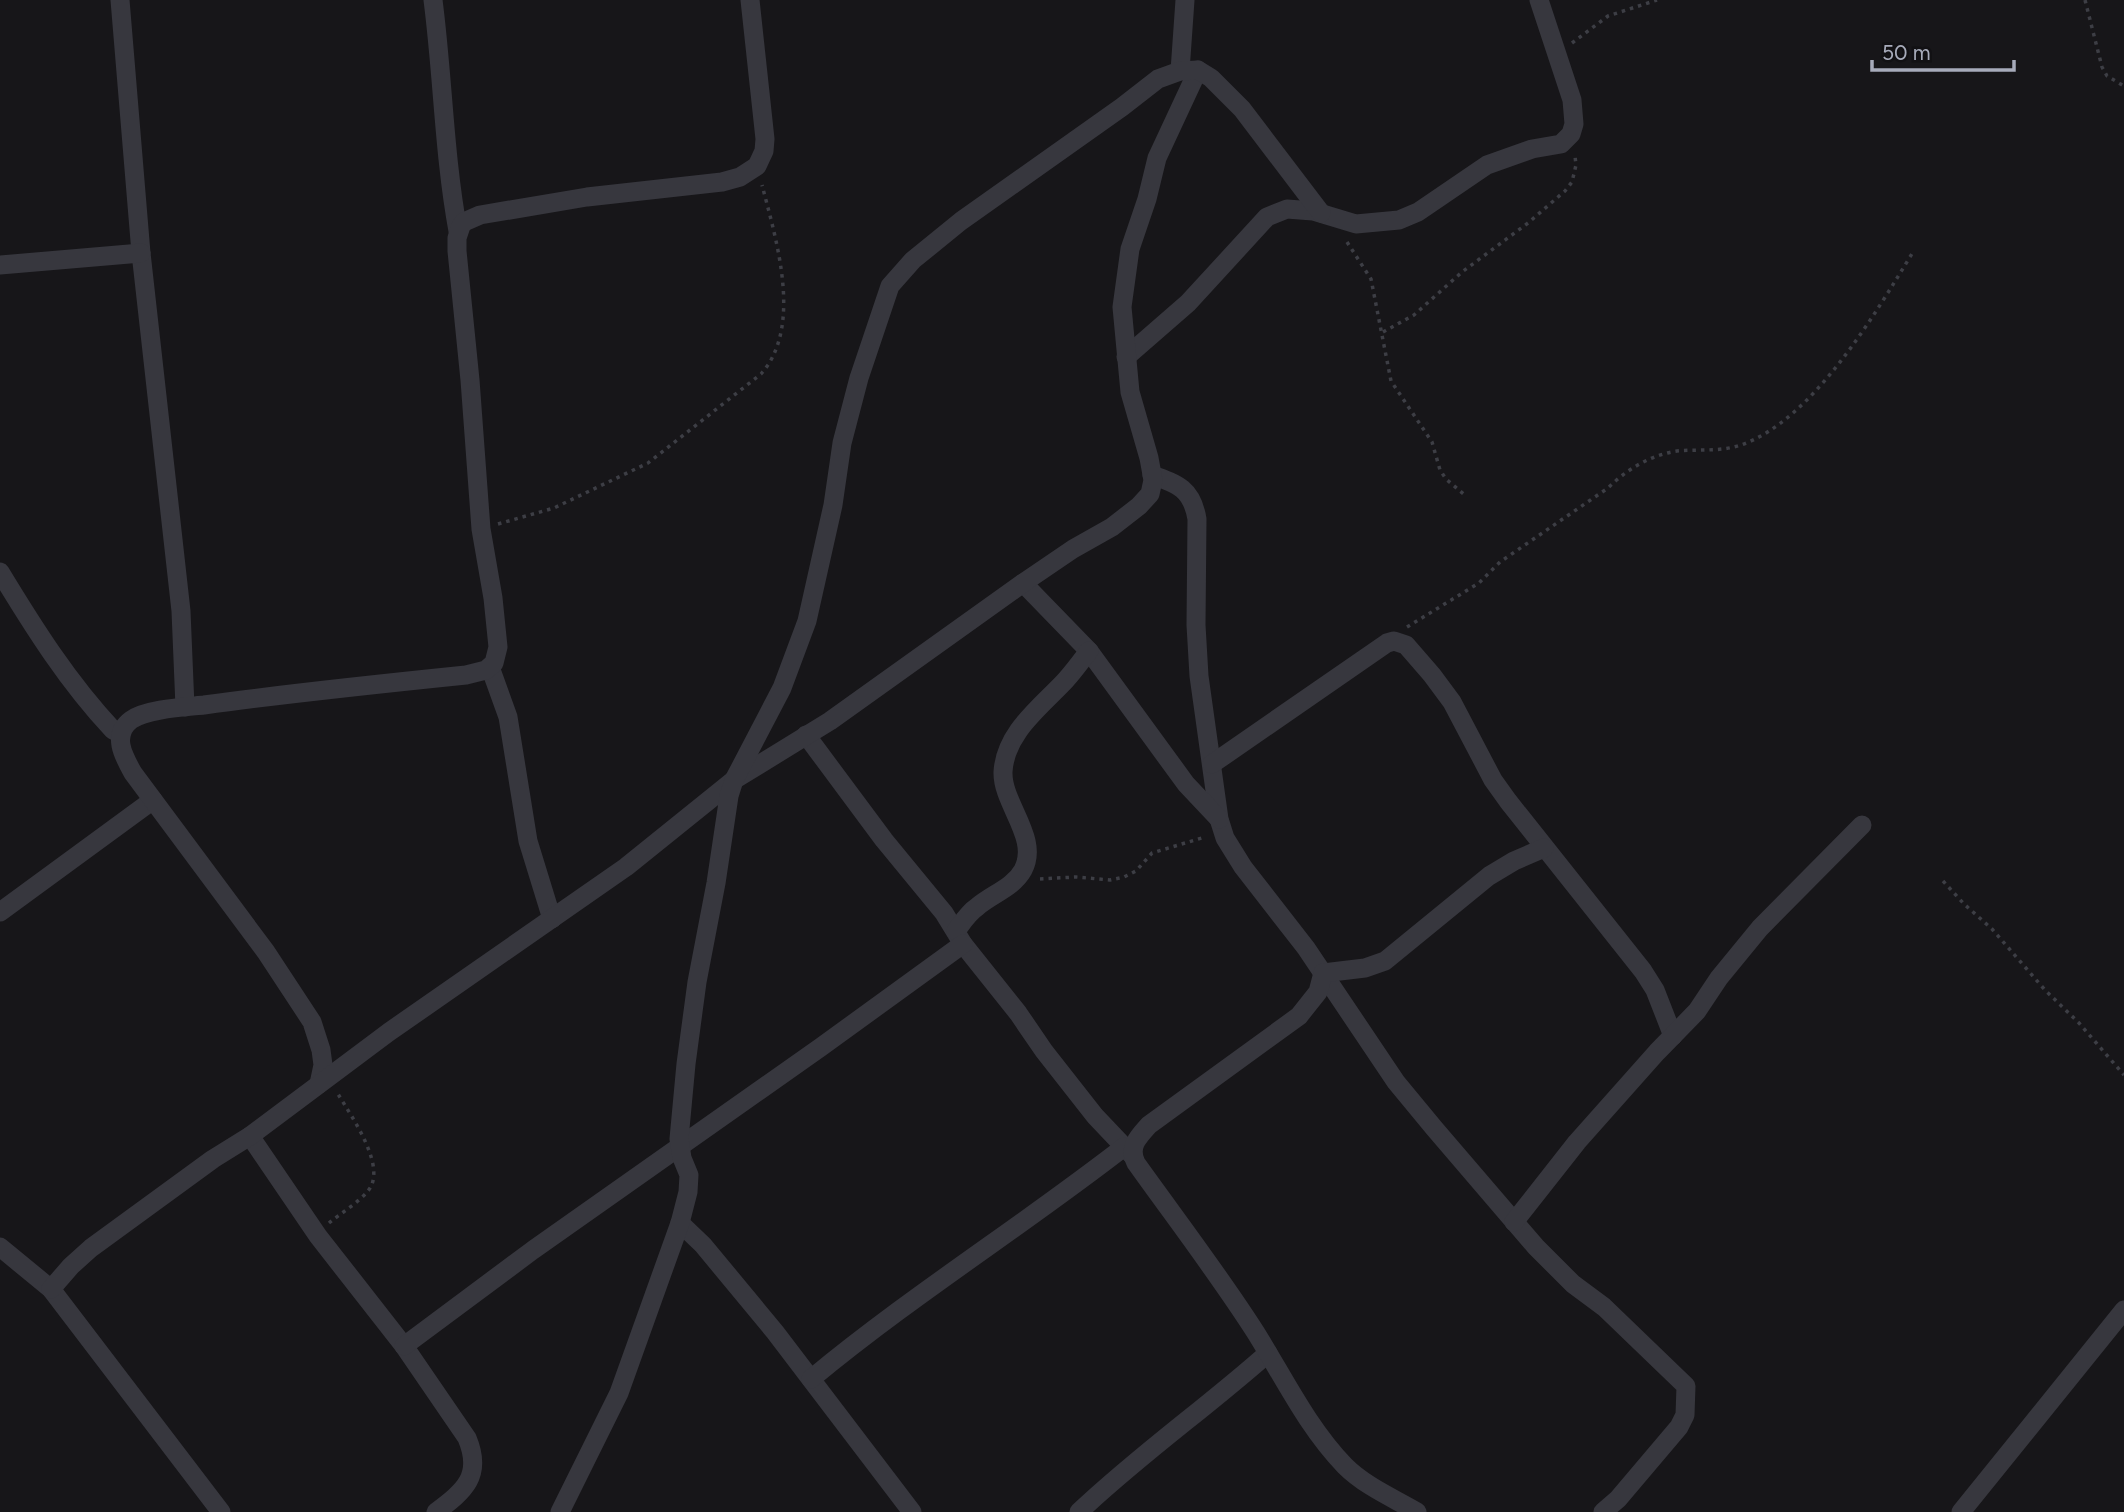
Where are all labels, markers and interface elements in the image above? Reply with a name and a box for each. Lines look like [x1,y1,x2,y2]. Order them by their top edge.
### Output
scale bar [1872,28,2014,72]
text: 50 m [1882,40,1931,65]

